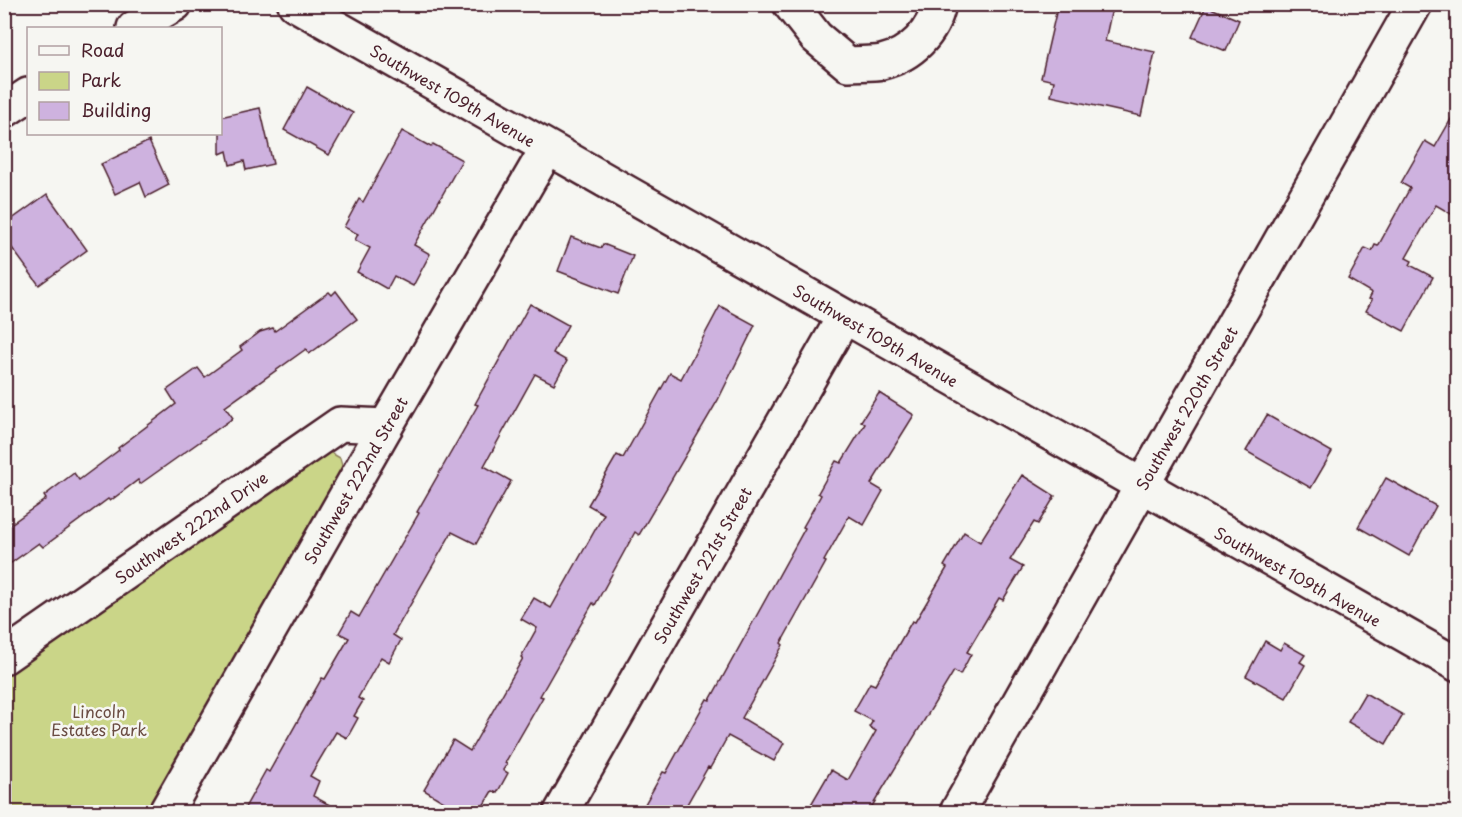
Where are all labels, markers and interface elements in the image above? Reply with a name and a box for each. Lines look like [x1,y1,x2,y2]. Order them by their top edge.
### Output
legend [27,27,222,135]
text: Road [81,36,125,63]
street label: Southwest 109th Avenue [366,38,540,152]
text: Park [81,66,121,93]
text: Building [81,96,151,123]
street label: Southwest 109th Avenue [789,278,963,392]
street label: Southwest 220th Street [1129,321,1243,494]
street label: Southwest 222nd Street [297,391,413,568]
street label: Southwest 222nd Drive [110,465,272,589]
street label: Southwest 221st Street [647,482,757,648]
street label: Southwest 109th Avenue [1210,520,1386,632]
park label: Lincoln Estates Park [51,699,147,741]

